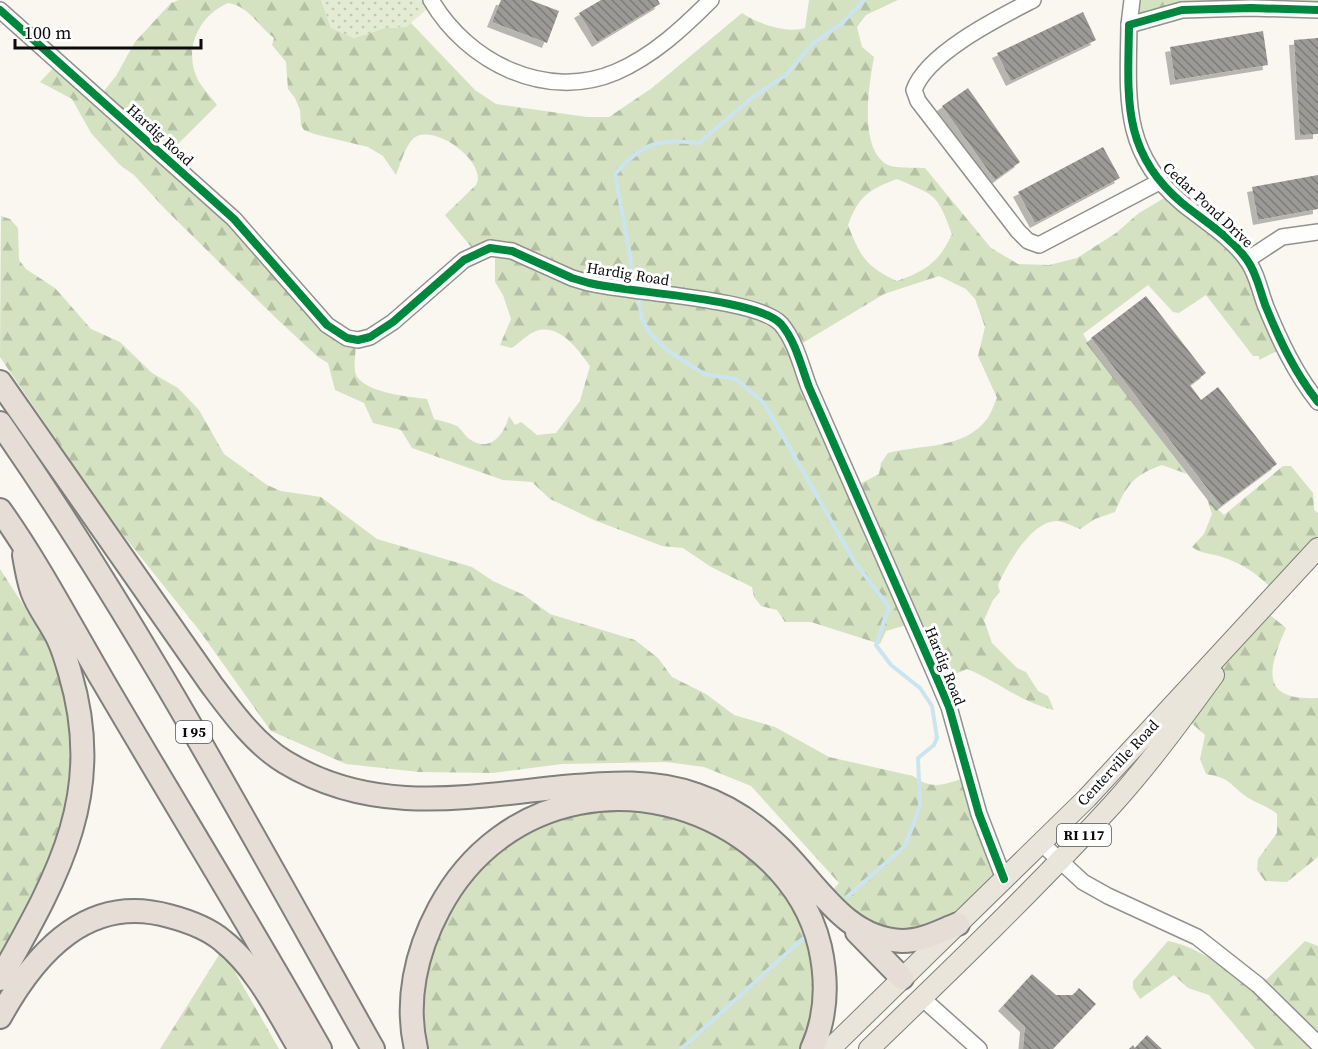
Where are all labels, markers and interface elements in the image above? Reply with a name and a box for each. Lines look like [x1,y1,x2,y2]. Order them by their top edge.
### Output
scale bar [15,12,201,50]
text: 100 m [24,20,71,45]
street label: Hardig Road [122,99,199,171]
street label: Cedar Pond Drive [1158,157,1259,252]
street label: Hardig Road [585,257,671,290]
street label: Hardig Road [920,623,971,709]
street label: Centerville Road [1072,714,1164,811]
road number: I 95 [176,721,212,743]
road number: RI 117 [1057,824,1111,846]

